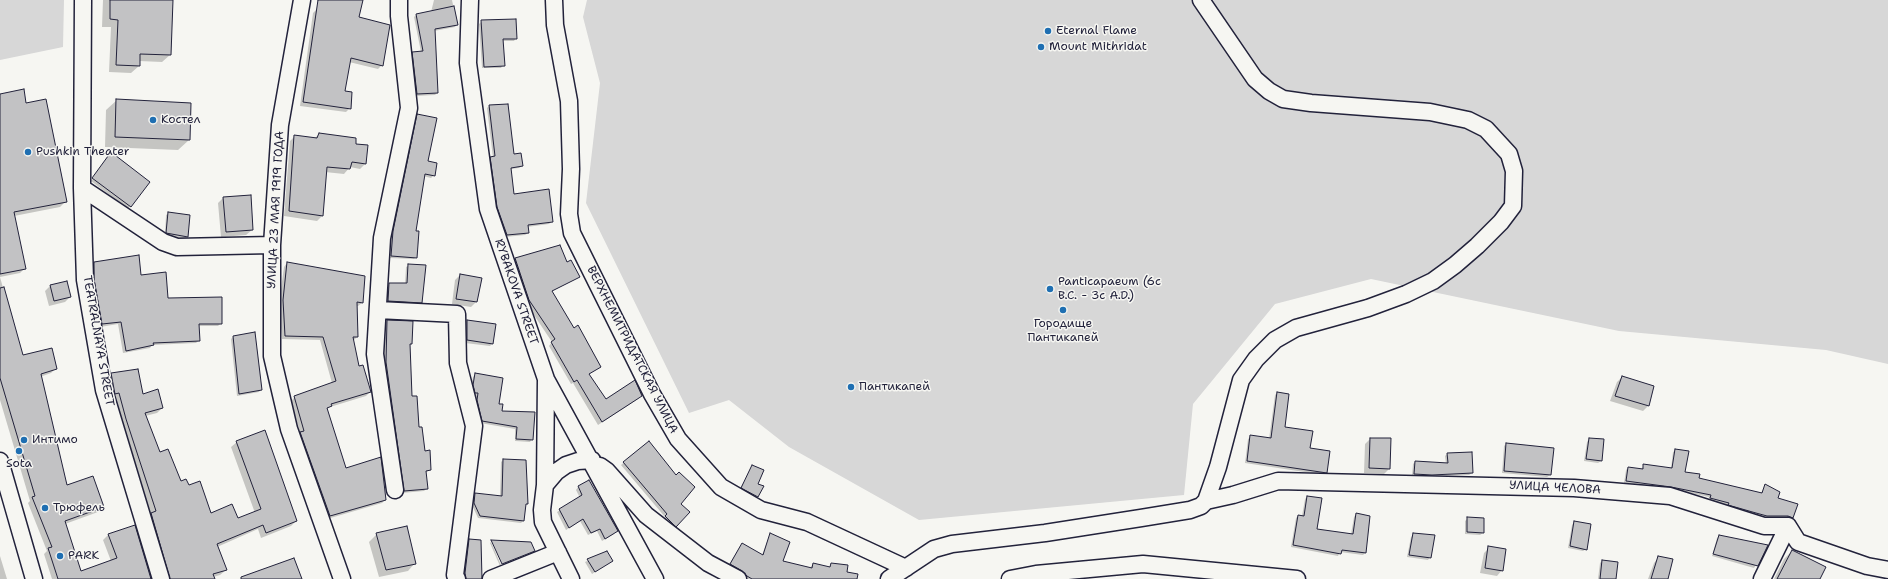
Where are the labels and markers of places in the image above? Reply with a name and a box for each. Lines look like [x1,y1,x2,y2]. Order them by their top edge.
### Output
place label: Eternal Flame [1056,24,1137,38]
marker: Eternal Flame [1043,26,1053,36]
place label: Mount Mithridat [1049,40,1147,54]
marker: Mount Mithridat [1036,42,1046,52]
place label: Костел [161,113,200,127]
marker: Костел [148,115,158,125]
place label: Pushkin Theater [36,145,129,159]
marker: Pushkin Theater [23,147,33,157]
place label: Panticapaeum (6c B.C. - 3c A.D.) [1058,275,1161,303]
marker: Panticapaeum (6c B.C. - 3c A.D.) [1045,284,1055,294]
marker: Городище Пантикапей [1058,305,1068,315]
place label: Городище Пантикапей [1027,317,1099,345]
place label: Пантикапей [859,380,930,394]
marker: Пантикапей [846,382,856,392]
place label: Интимо [32,433,78,447]
marker: Интимо [19,435,29,445]
marker: Sota [14,446,24,456]
place label: Sota [6,457,32,471]
place label: Трюфель [53,501,105,515]
marker: Трюфель [40,503,50,513]
place label: PARK [68,549,99,563]
marker: PARK [55,551,65,561]

